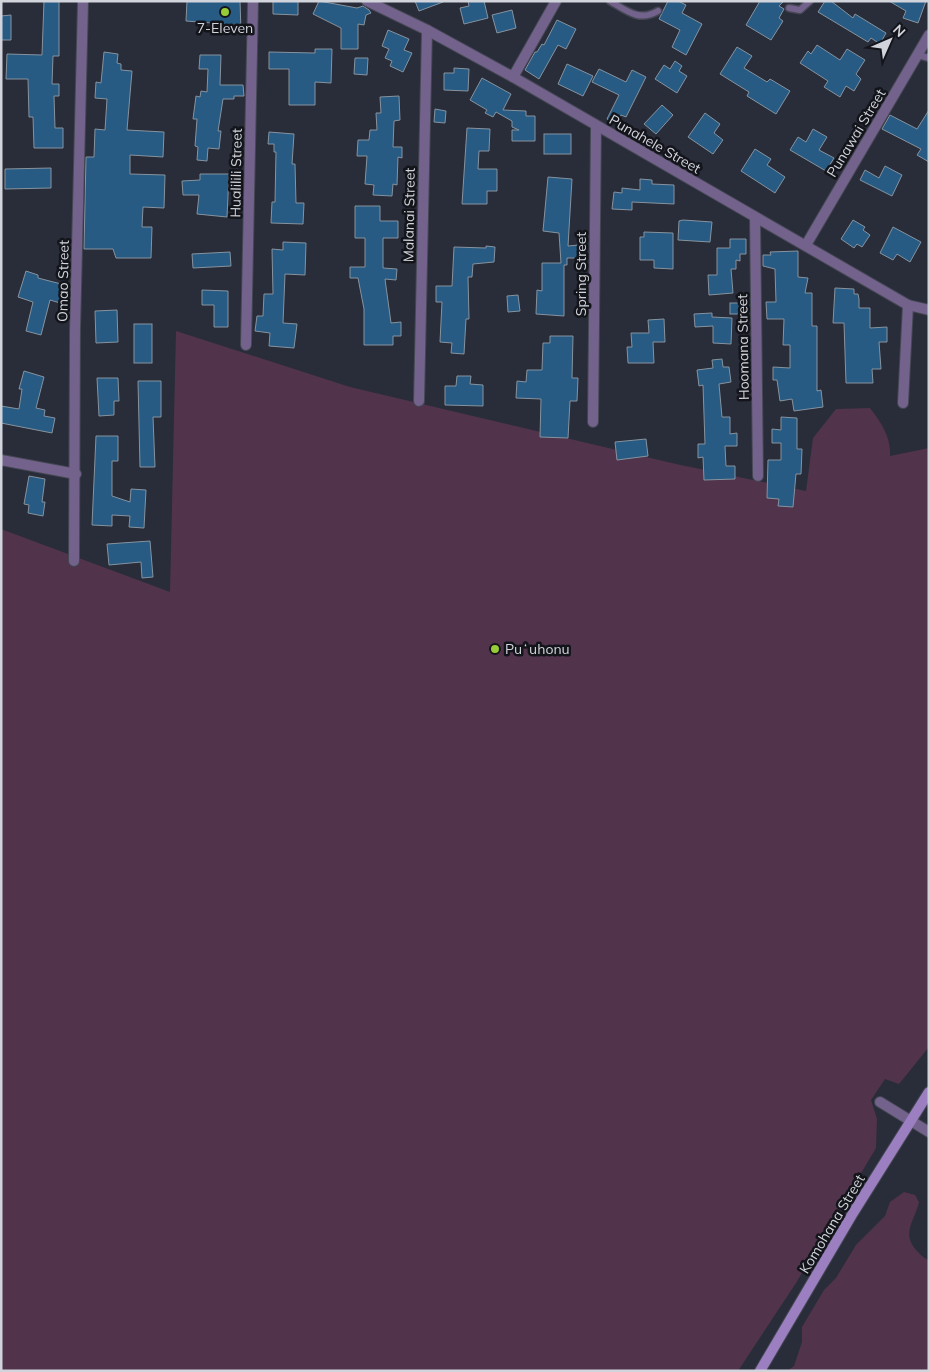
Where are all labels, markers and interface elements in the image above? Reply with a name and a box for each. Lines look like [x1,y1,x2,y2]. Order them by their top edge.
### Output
marker: 7-Eleven [219,6,231,18]
north arrow [865,15,915,65]
place label: 7-Eleven [197,19,253,37]
text: N [889,21,909,41]
street label: Punawai Street [823,86,889,180]
street label: Punahele Street [606,110,704,178]
street label: Hualilili Street [226,128,246,218]
street label: Malanai Street [399,168,419,262]
street label: Spring Street [572,232,590,316]
street label: Omao Street [53,240,73,322]
street label: Hoomana Street [733,294,753,400]
place label: Puʻuhonu [505,640,570,658]
marker: Puʻuhonu [489,643,501,655]
street label: Komohana Street [795,1171,869,1277]

